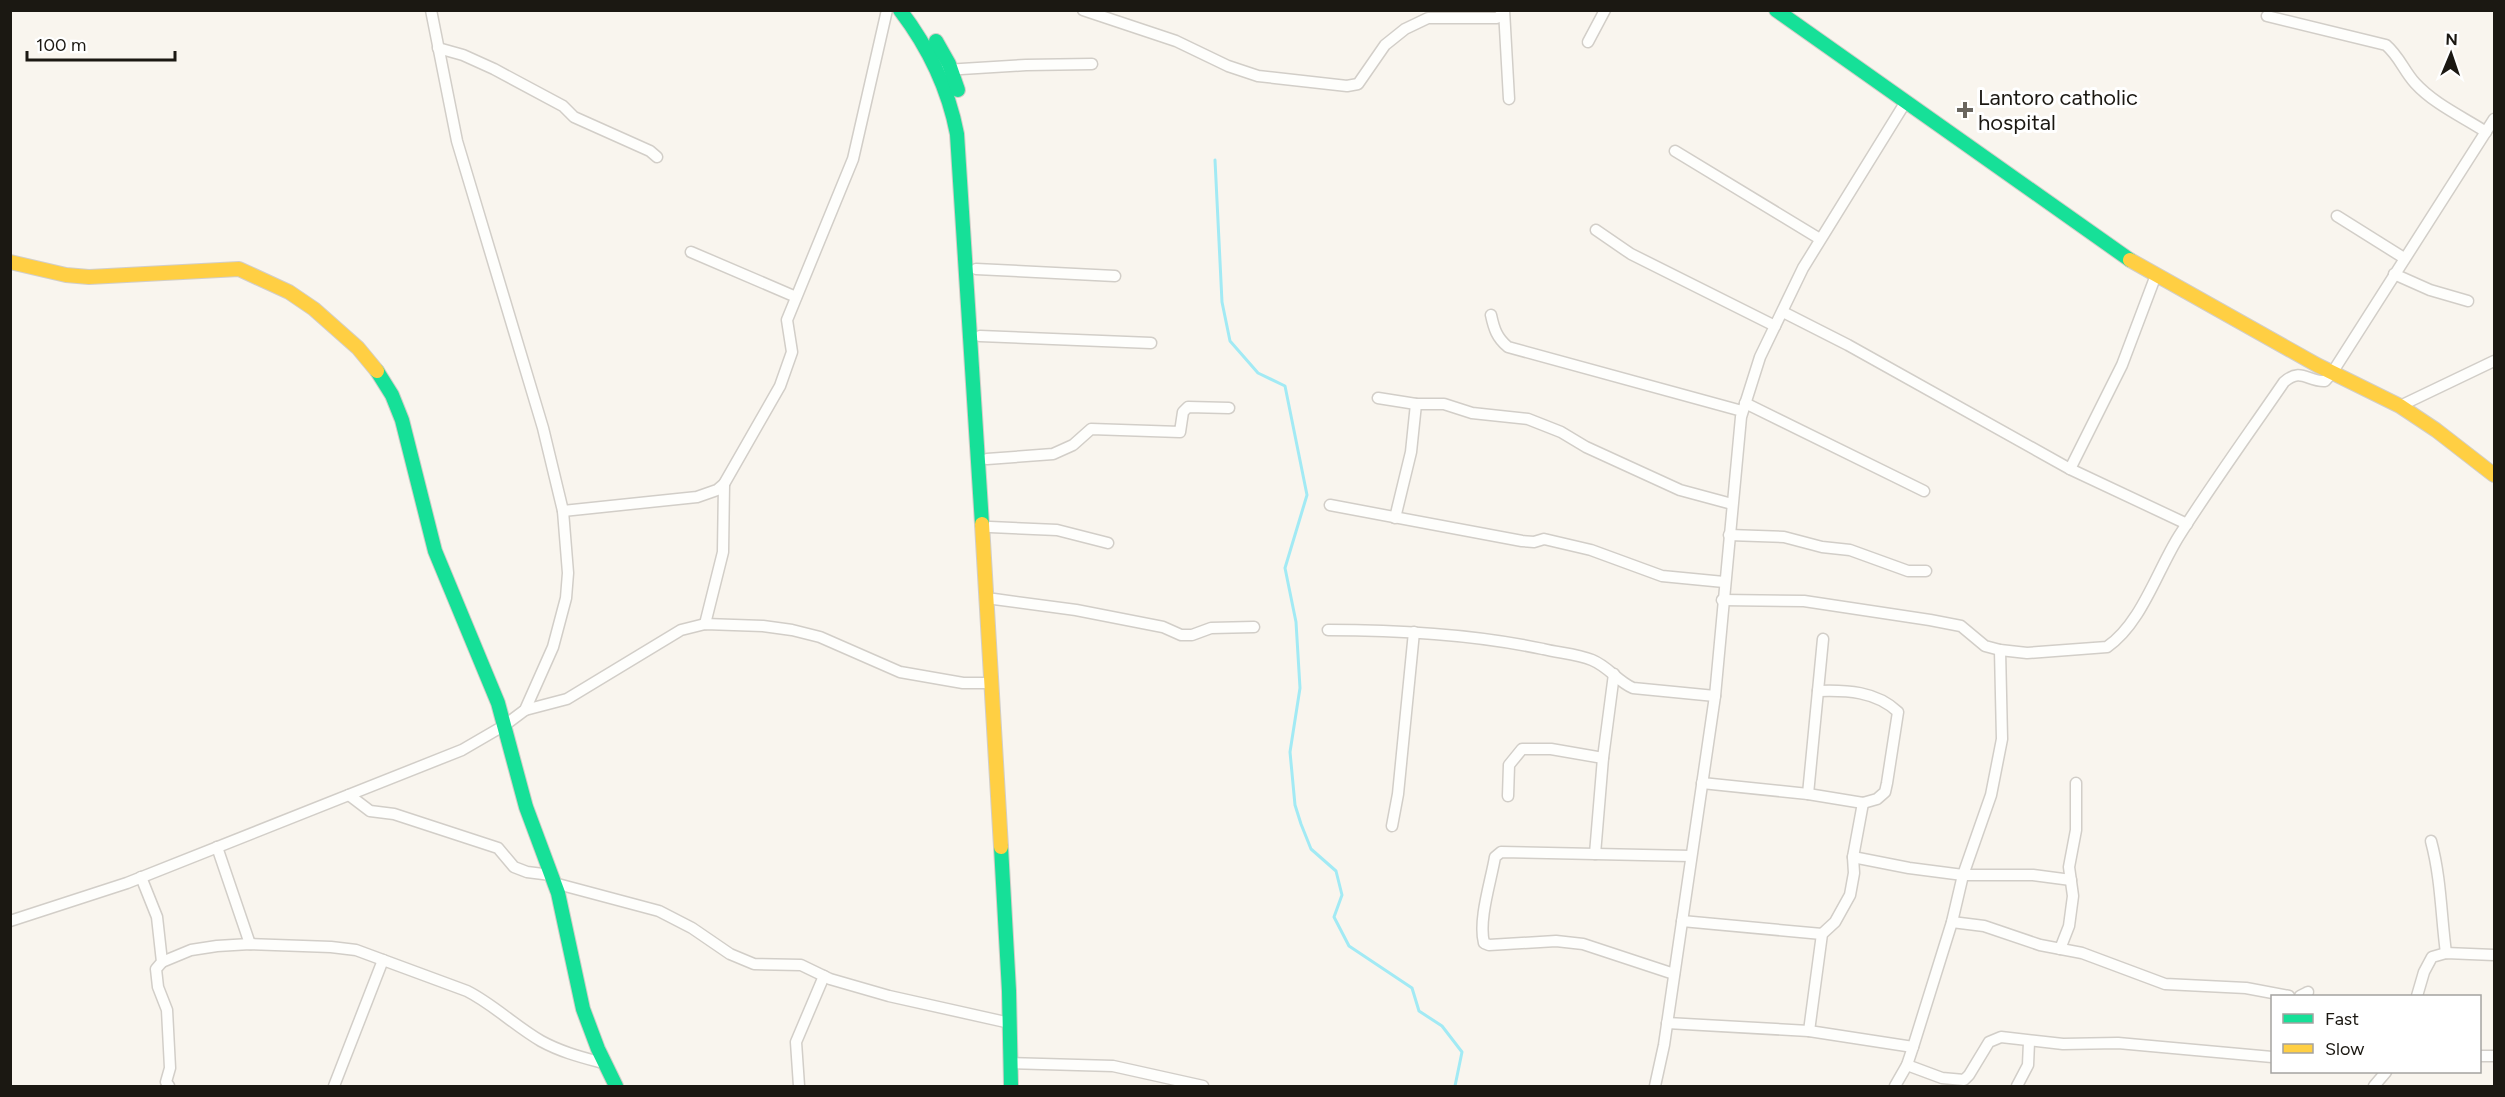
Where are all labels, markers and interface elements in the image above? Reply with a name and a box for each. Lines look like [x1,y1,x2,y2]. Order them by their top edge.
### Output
scale bar [27,24,176,62]
north arrow [2421,24,2481,84]
text: N [2445,30,2458,49]
text: 100 m [36,34,86,56]
place label: Lantoro catholic hospital [1978,84,2138,136]
marker: Lantoro catholic hospital [1956,101,1974,119]
legend [2271,995,2481,1073]
text: Fast [2325,1008,2359,1030]
text: Slow [2325,1038,2364,1060]

